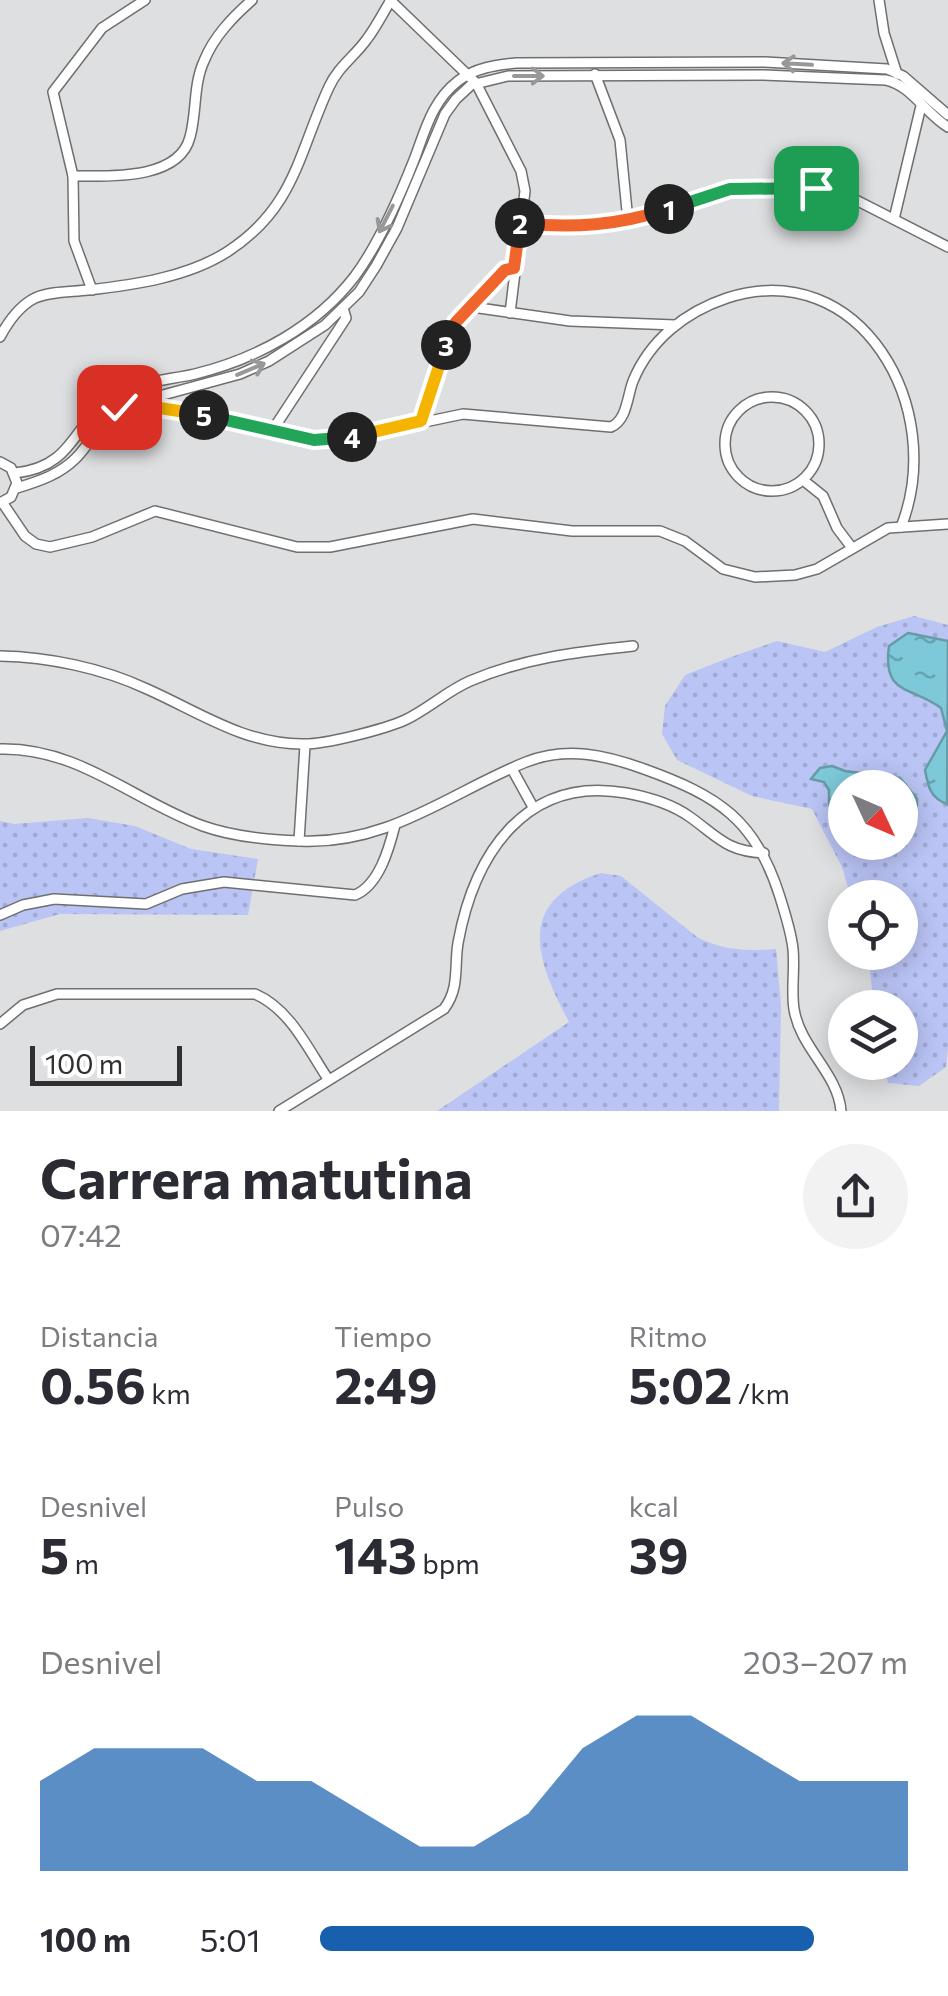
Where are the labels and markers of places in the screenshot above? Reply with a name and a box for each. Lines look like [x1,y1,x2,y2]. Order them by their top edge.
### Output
pin [774,146,859,231]
pin: 1 [644,184,694,234]
pin: 2 [495,198,545,248]
pin: 3 [421,320,471,370]
pin [77,365,162,450]
pin: 5 [179,390,229,440]
pin: 4 [327,412,377,462]

